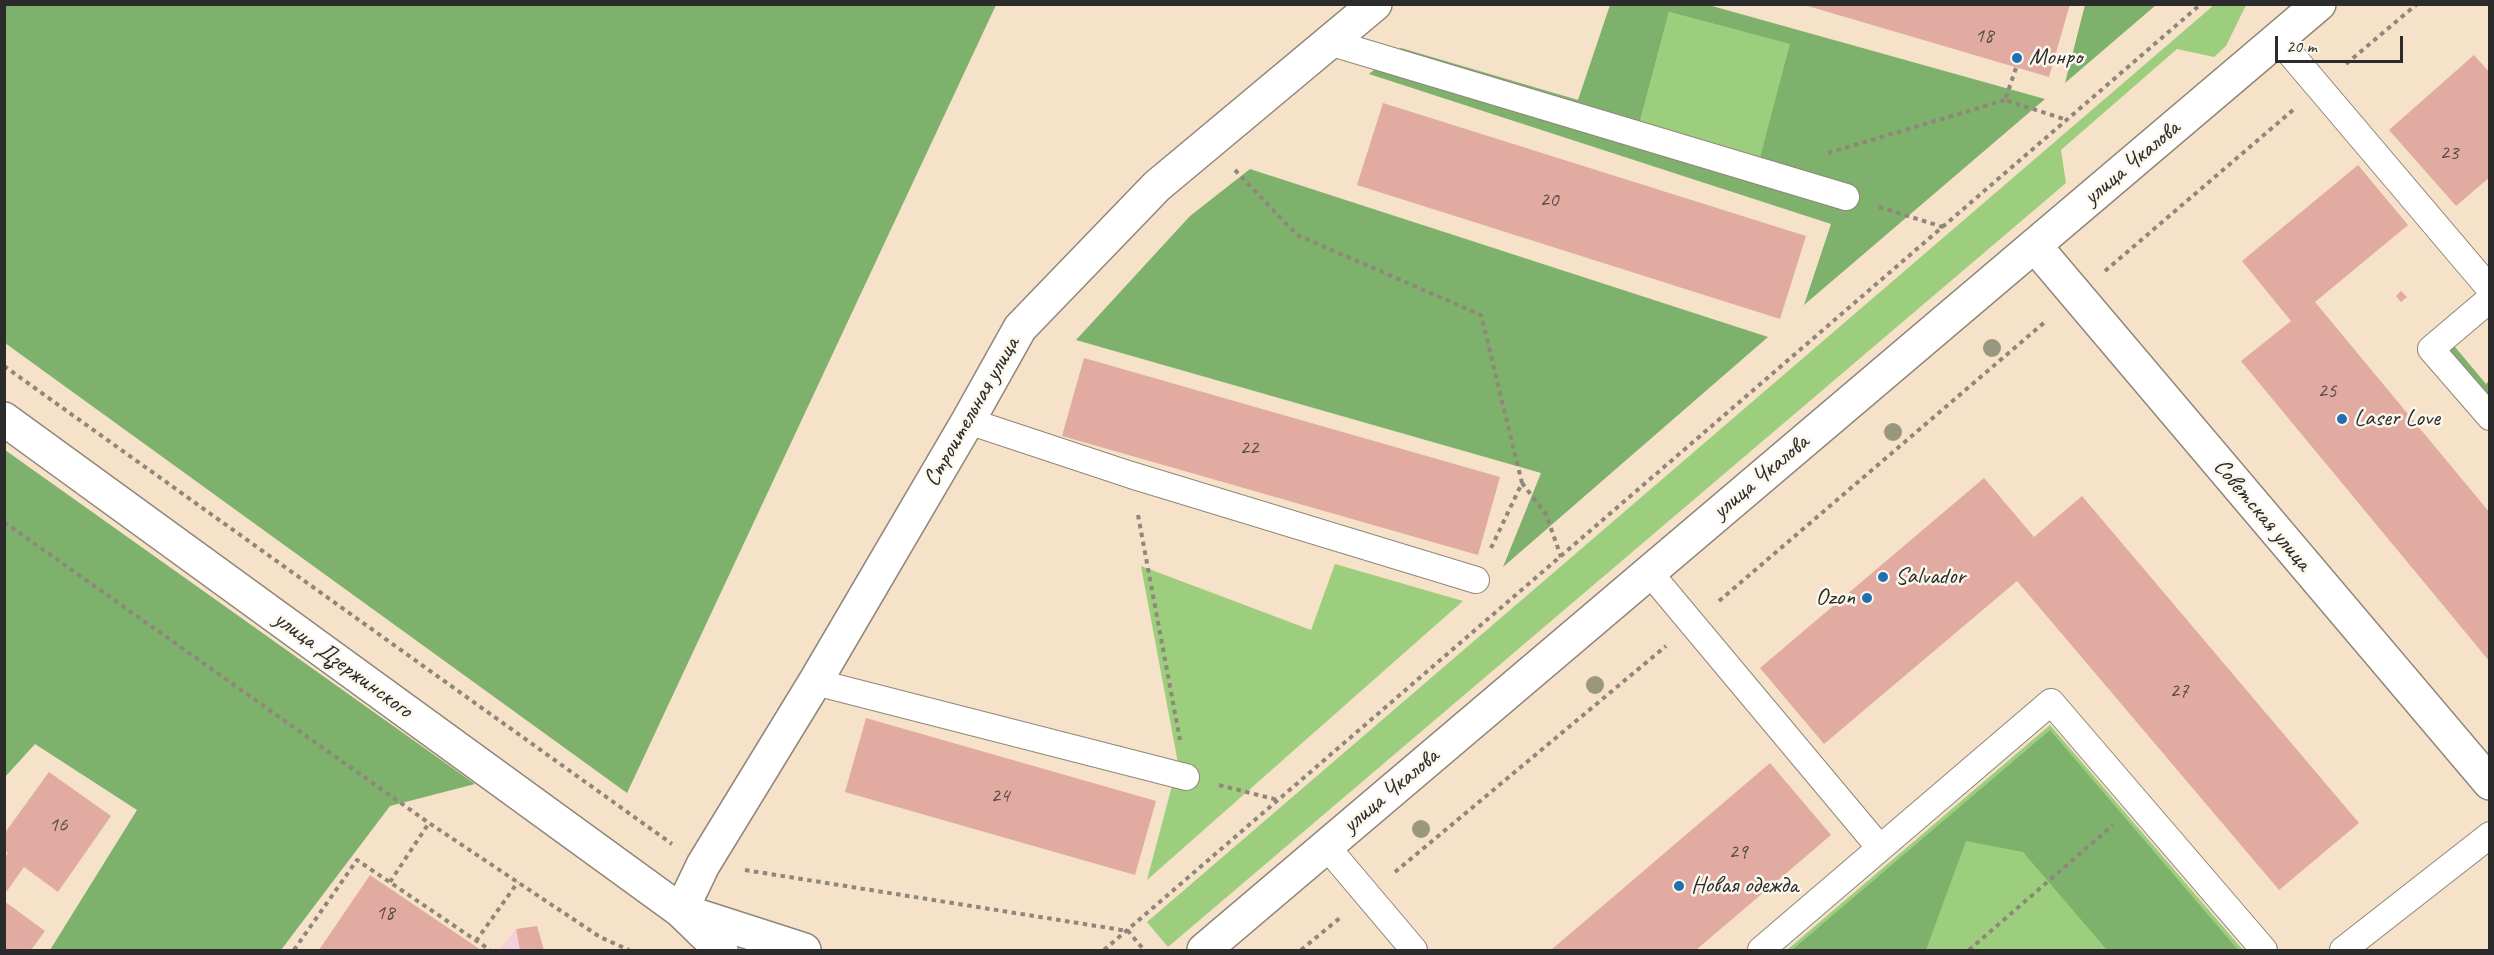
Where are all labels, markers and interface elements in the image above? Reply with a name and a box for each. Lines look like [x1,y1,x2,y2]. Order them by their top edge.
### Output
house number: 18 [1975,23,1993,49]
scale bar [2278,24,2406,62]
text: 20 m [2286,35,2317,57]
place label: Монро [2029,44,2082,72]
marker: Монро [2010,51,2024,65]
street label: улица Чкалова [2078,114,2186,212]
house number: 23 [2440,140,2458,166]
house number: 20 [1540,187,1558,213]
street label: Строительная улица [918,332,1026,492]
house number: 25 [2318,378,2336,404]
place label: Laser Love [2354,405,2440,433]
marker: Laser Love [2335,412,2349,426]
street label: улица Чкалова [1707,428,1815,526]
house number: 22 [1240,435,1258,461]
street label: Советская улица [2207,453,2317,577]
place label: Salvador [1895,563,1965,591]
marker: Salvador [1876,570,1890,584]
place label: Ozon [1816,584,1855,612]
marker: Ozon [1860,591,1874,605]
street label: улица Дзержинского [268,605,418,725]
house number: 27 [2170,678,2188,704]
street label: улица Чкалова [1337,742,1445,840]
house number: 24 [991,783,1009,809]
house number: 16 [49,812,67,838]
house number: 29 [1729,839,1747,865]
place label: Новая одежда [1691,872,1798,900]
marker: Новая одежда [1672,879,1686,893]
house number: 18 [376,900,394,926]

